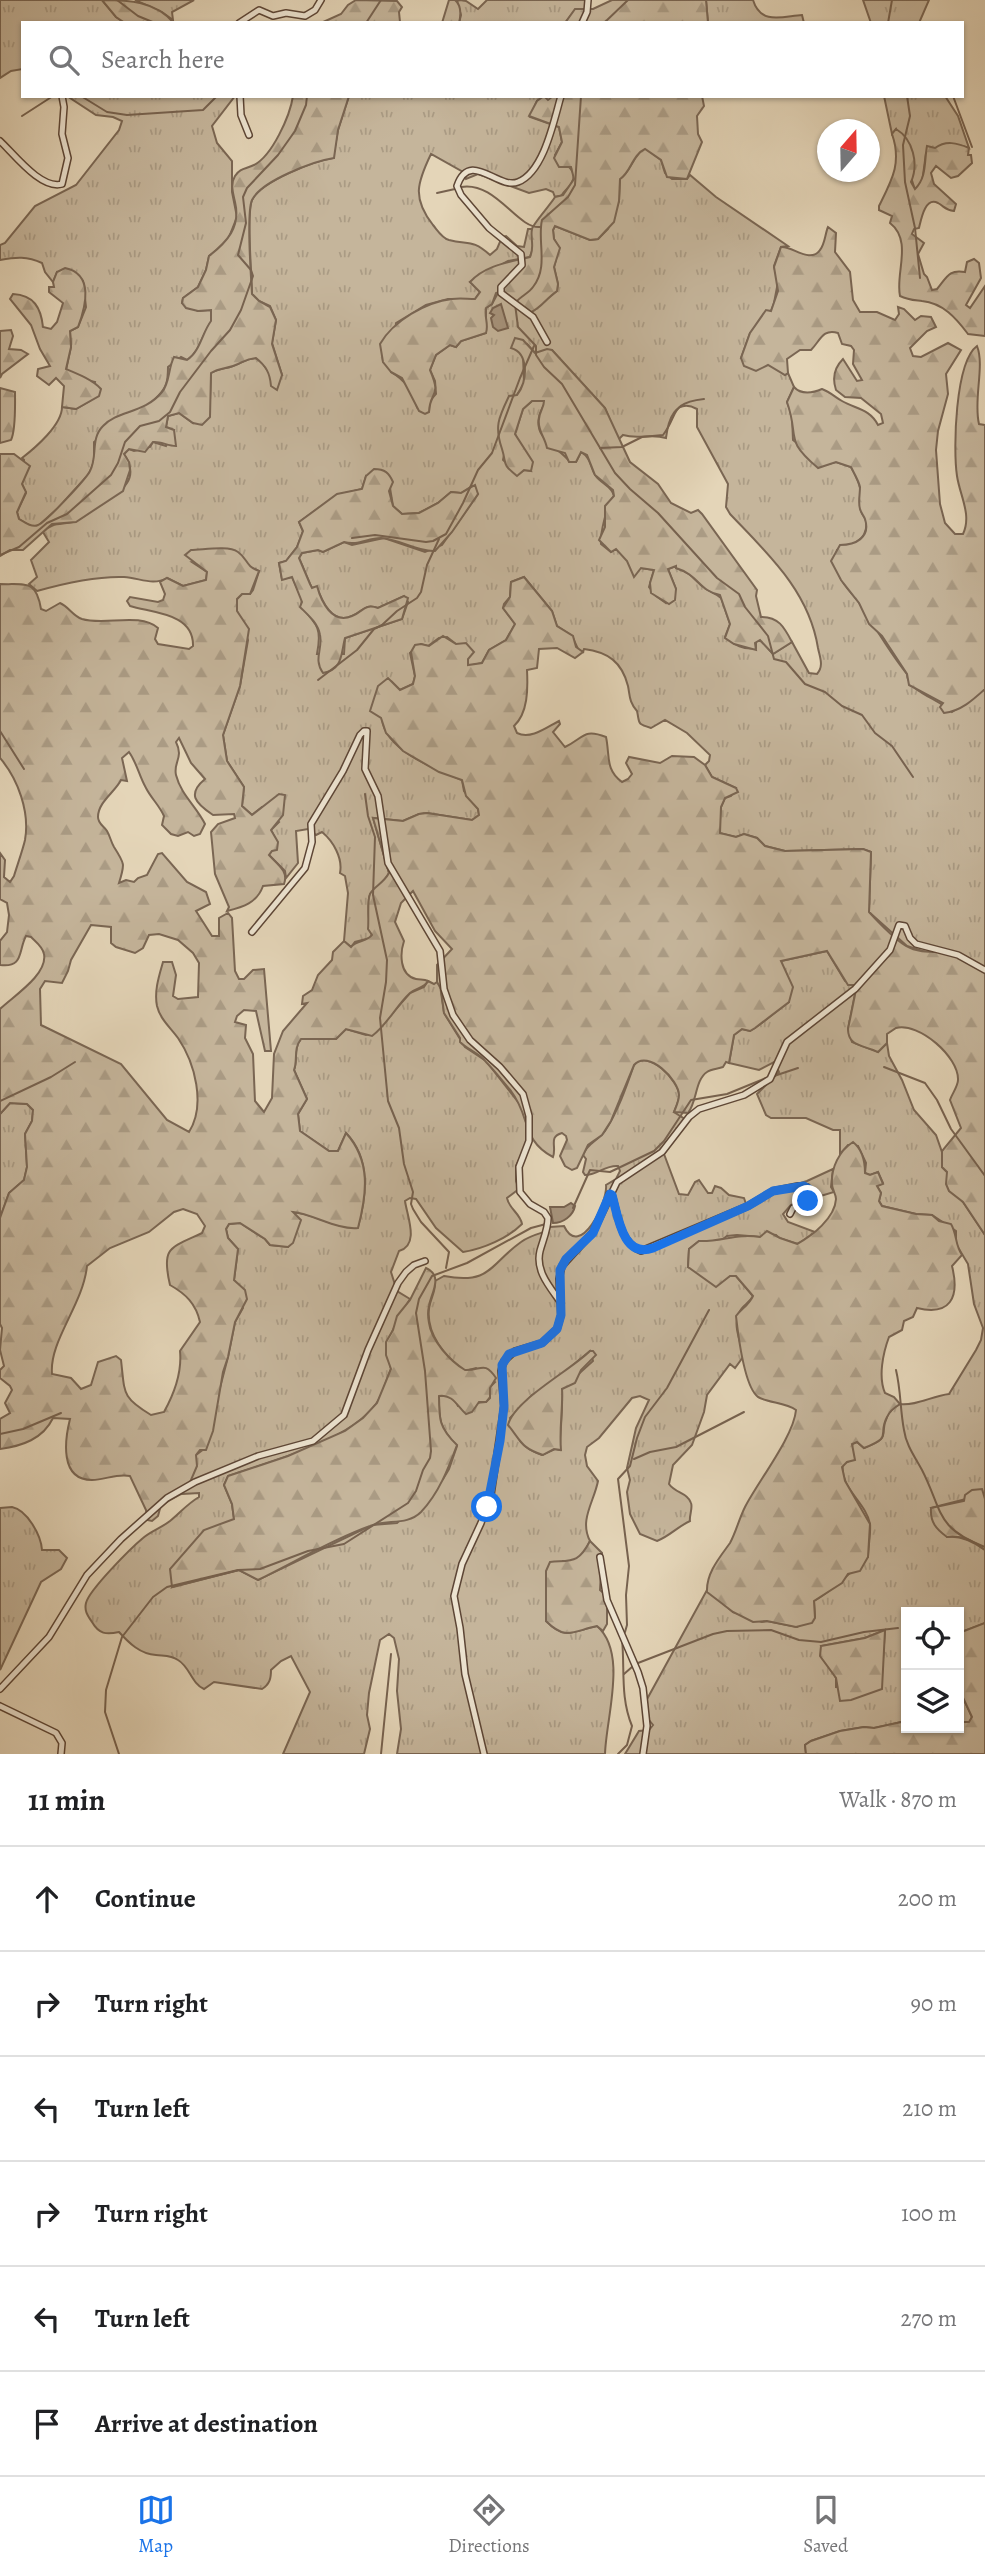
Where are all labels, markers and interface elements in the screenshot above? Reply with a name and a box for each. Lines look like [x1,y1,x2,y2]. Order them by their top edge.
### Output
search box [21,21,964,98]
icon: search [45,41,83,79]
text: Search here [101,42,225,77]
north arrow [817,119,880,182]
route end [792,1185,823,1216]
route start [471,1491,502,1522]
map controls [901,1607,964,1733]
button: locate [901,1607,964,1670]
button: layers [901,1670,964,1733]
text: 11 min [28,1780,105,1820]
text: Walk · 870 m [839,1784,957,1815]
icon: ahead [28,1880,66,1918]
text: Continue [95,1881,196,1916]
text: 200 m [898,1883,957,1914]
icon: right [28,1985,66,2023]
text: Turn right [95,1986,208,2021]
text: 90 m [911,1988,957,2019]
icon: left [28,2090,66,2128]
text: Turn left [95,2091,190,2126]
text: 210 m [902,2093,957,2124]
icon: right [28,2195,66,2233]
text: Turn right [95,2196,208,2231]
text: 100 m [901,2198,957,2229]
icon: left [28,2300,66,2338]
text: Turn left [95,2301,190,2336]
text: 270 m [900,2303,957,2334]
icon: arrive [28,2405,66,2443]
text: Arrive at destination [95,2406,318,2441]
tab: Map [137,2491,175,2559]
tab: Directions [448,2491,530,2559]
tab: Saved [803,2491,848,2559]

